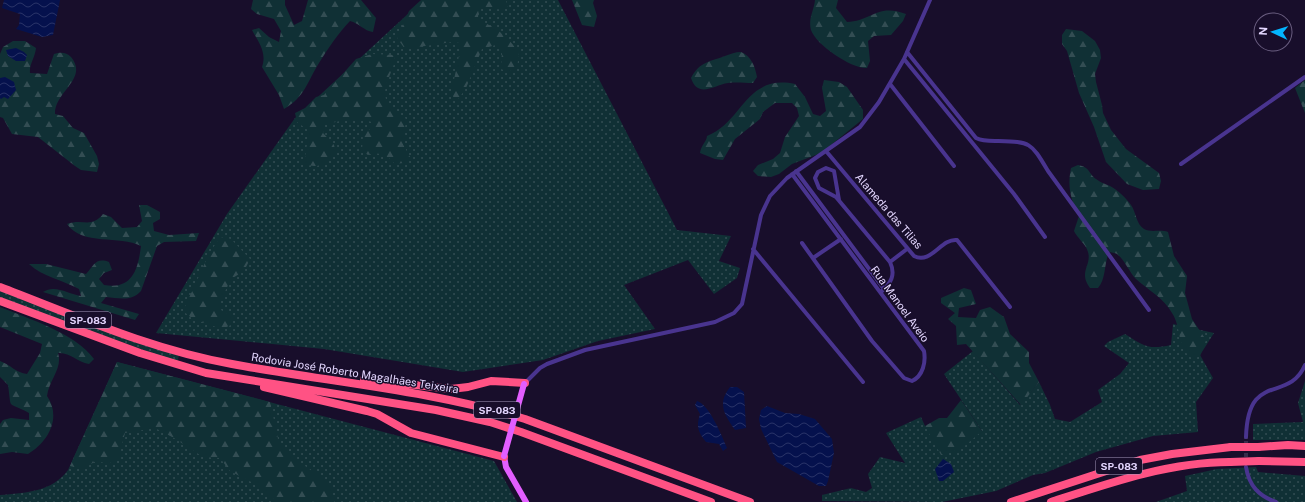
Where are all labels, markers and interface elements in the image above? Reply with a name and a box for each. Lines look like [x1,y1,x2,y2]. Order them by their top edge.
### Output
north arrow [1253,12,1293,52]
text: N [1257,27,1269,36]
street label: Alameda das Tilias [853,171,925,251]
street label: Rua Manoel Aveio [868,264,932,344]
road number: SP-083 [65,312,111,328]
street label: Rodovia José Roberto Magalhães Teixeira [250,351,460,395]
road number: SP-083 [474,402,520,418]
road number: SP-083 [1096,458,1142,474]

